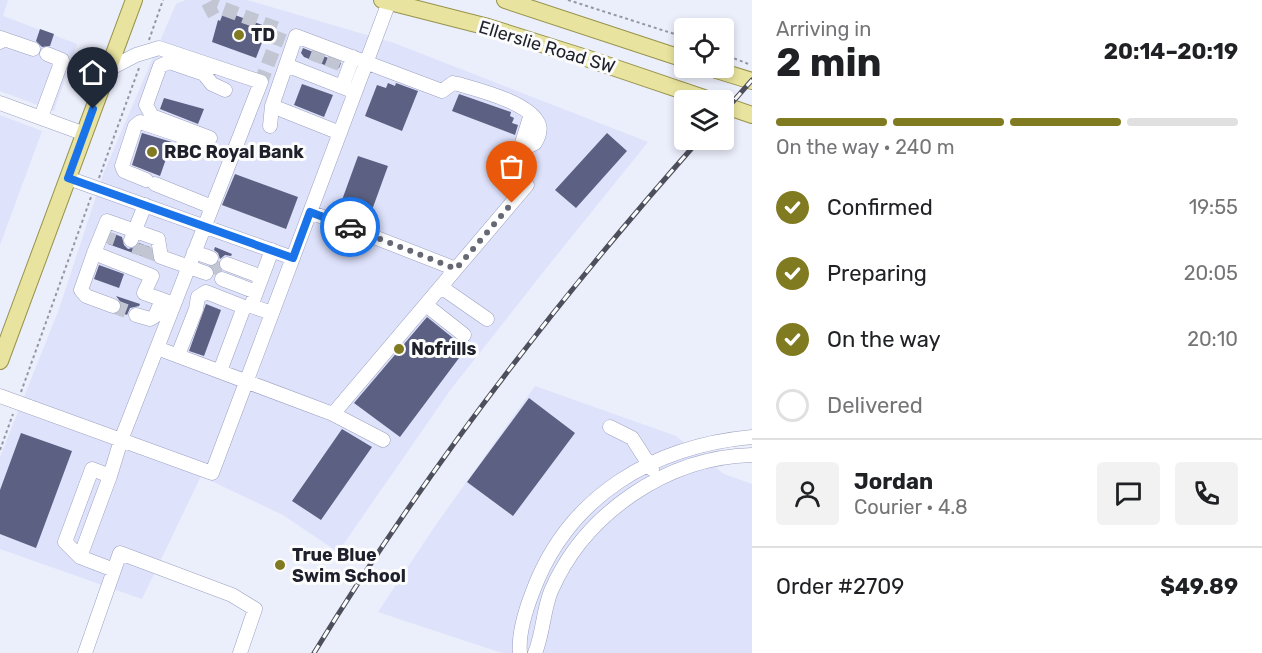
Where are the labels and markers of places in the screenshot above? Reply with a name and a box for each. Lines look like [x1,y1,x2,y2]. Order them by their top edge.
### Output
place label: TD [251,24,275,46]
marker: TD [232,28,246,42]
pin [67,47,118,109]
place label: RBC Royal Bank [164,141,304,163]
pin [486,141,537,203]
marker: RBC Royal Bank [145,145,159,159]
place label: Nofrills [411,338,476,360]
marker: Nofrills [392,342,406,356]
place label: True Blue Swim School [292,544,406,587]
marker: True Blue Swim School [273,558,287,572]

